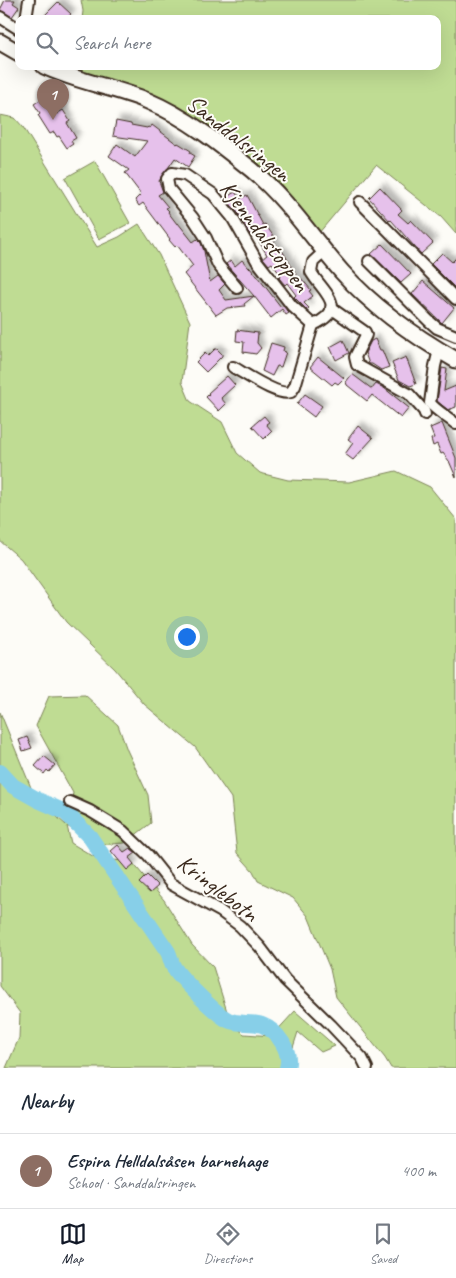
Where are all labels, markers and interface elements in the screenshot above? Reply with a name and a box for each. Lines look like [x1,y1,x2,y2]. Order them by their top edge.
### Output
search box [15,15,441,70]
icon: search [33,29,61,57]
text: Search here [73,31,150,55]
pin: 1 [37,79,69,120]
street label: Sanddalsringen [181,88,298,189]
street label: Kjenndalstoppen [213,174,317,299]
your location [174,624,200,650]
street label: Kringlebotn [171,848,266,929]
text: Nearby [20,1088,73,1114]
text: Espira Helldalsåsen barnehage [67,1149,267,1173]
text: 1 [32,1161,40,1181]
text: 400 m [402,1161,436,1181]
text: School · Sanddalsringen [67,1173,195,1193]
tab: Map [59,1220,87,1267]
tab: Directions [204,1220,252,1267]
tab: Saved [369,1220,397,1267]

